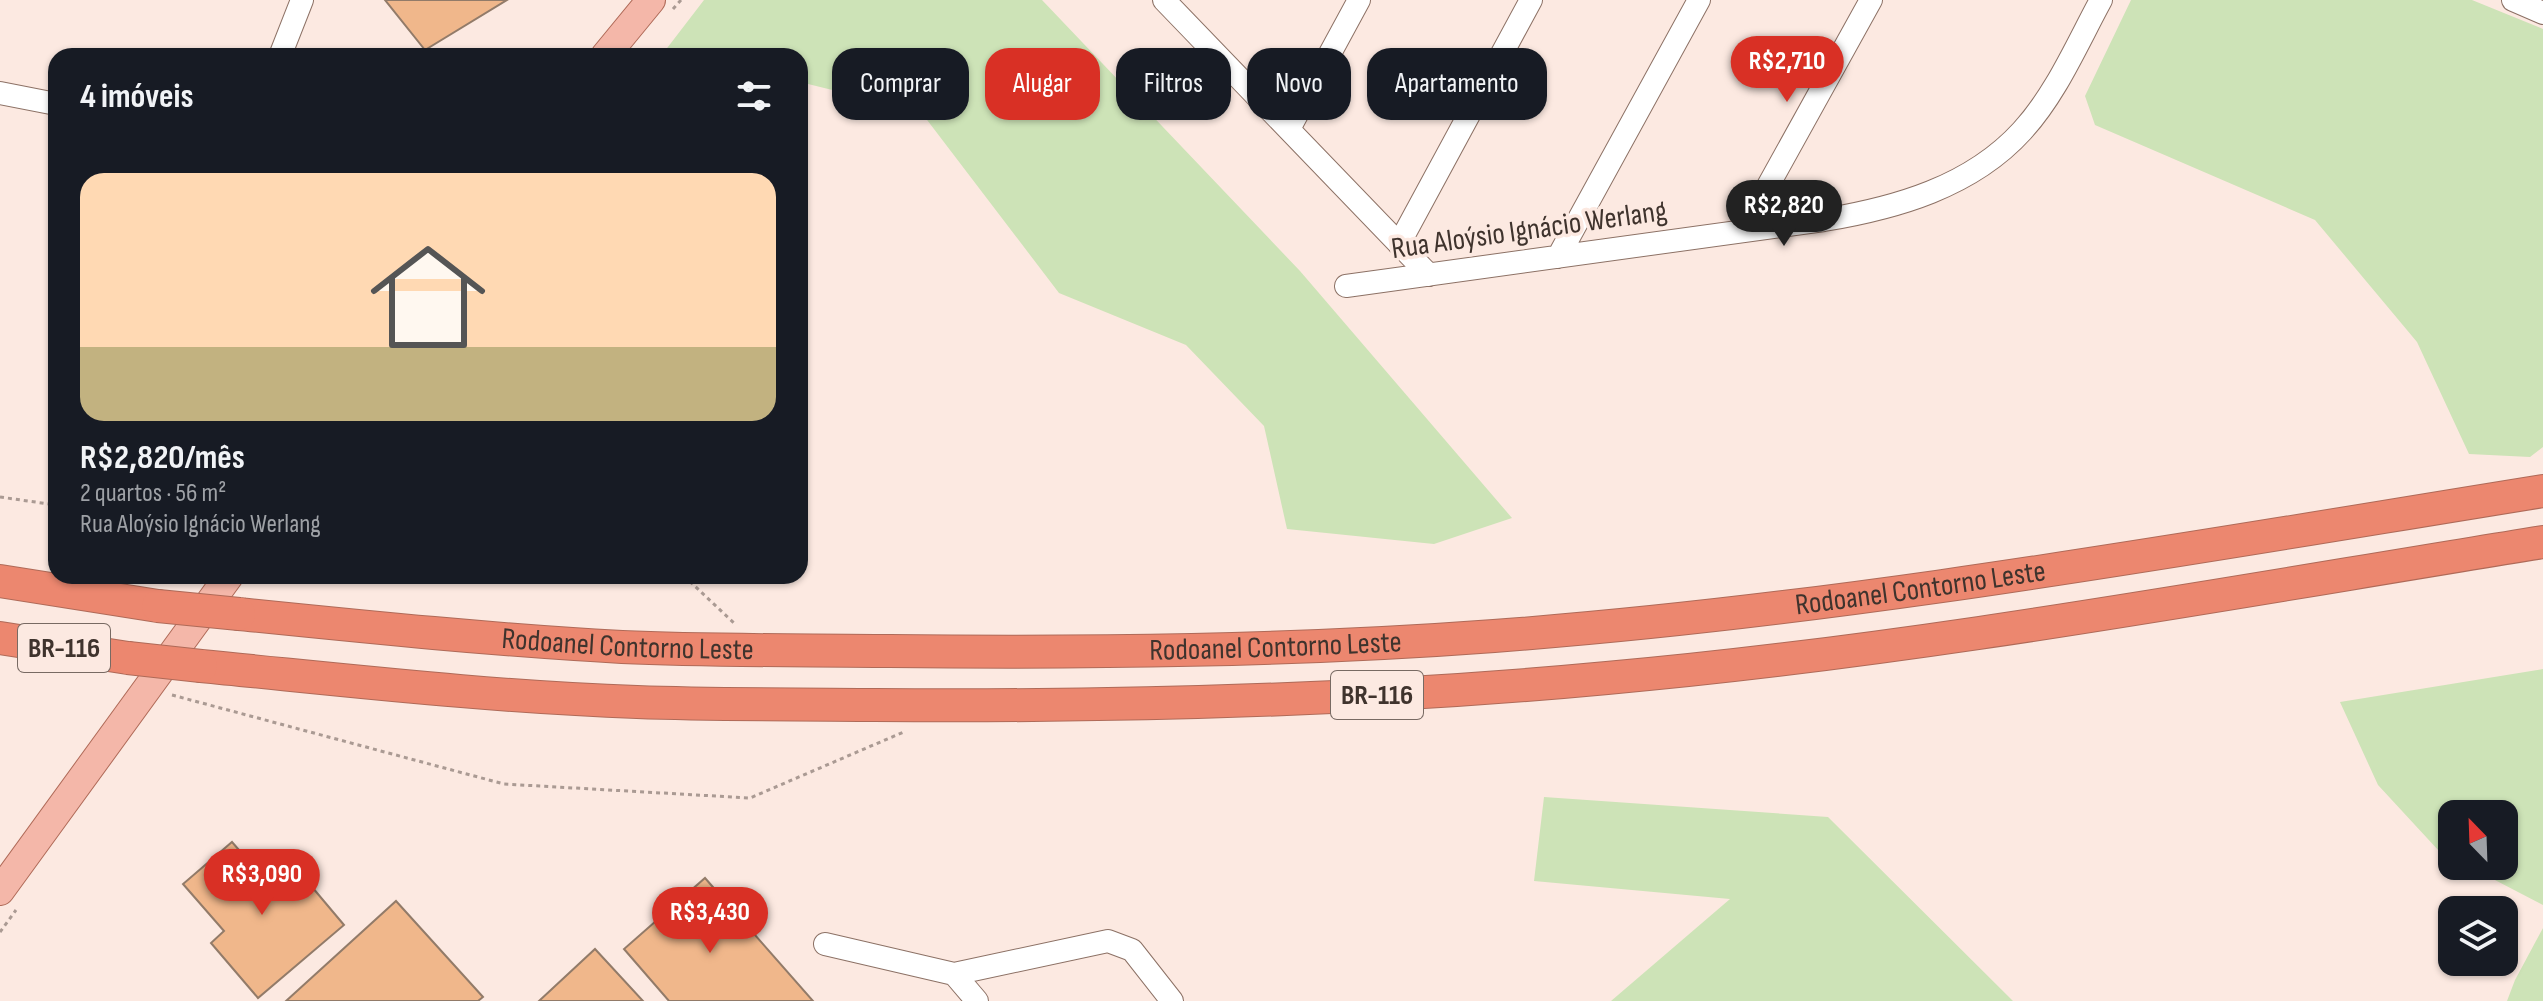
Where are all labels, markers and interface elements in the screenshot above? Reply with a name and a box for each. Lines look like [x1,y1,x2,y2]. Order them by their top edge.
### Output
pin: R$2,710 [1713,36,1861,104]
text: R$2,710 [1749,46,1825,77]
chip: Comprar [832,48,969,120]
chip: Alugar [985,48,1100,120]
chip: Filtros [1116,48,1231,120]
chip: Novo [1247,48,1351,120]
chip: Apartamento [1367,48,1547,120]
icon: filters [732,74,776,118]
text: 4 imóveis [80,76,194,117]
pin: R$2,820 [1710,180,1858,248]
text: R$2,820 [1744,190,1824,221]
street label: Rua Aloýsio Ignácio Werlang [1389,193,1669,267]
icon: home [356,225,500,369]
text: R$2,820/mês [80,437,245,478]
text: 2 quartos · 56 m² [80,478,226,509]
text: Rua Aloýsio Ignácio Werlang [80,509,321,540]
street label: Rodoanel Contorno Leste [1793,553,2048,623]
street label: Rodoanel Contorno Leste [500,621,754,668]
road number: BR-116 [18,624,110,672]
street label: Rodoanel Contorno Leste [1149,624,1402,669]
road number: BR-116 [1331,671,1423,719]
north arrow [2438,800,2518,880]
map controls [2438,800,2518,976]
pin: R$3,090 [188,849,336,917]
text: R$3,090 [222,859,302,890]
pin: R$3,430 [636,887,784,955]
button: layers [2438,896,2518,976]
text: R$3,430 [670,897,750,928]

